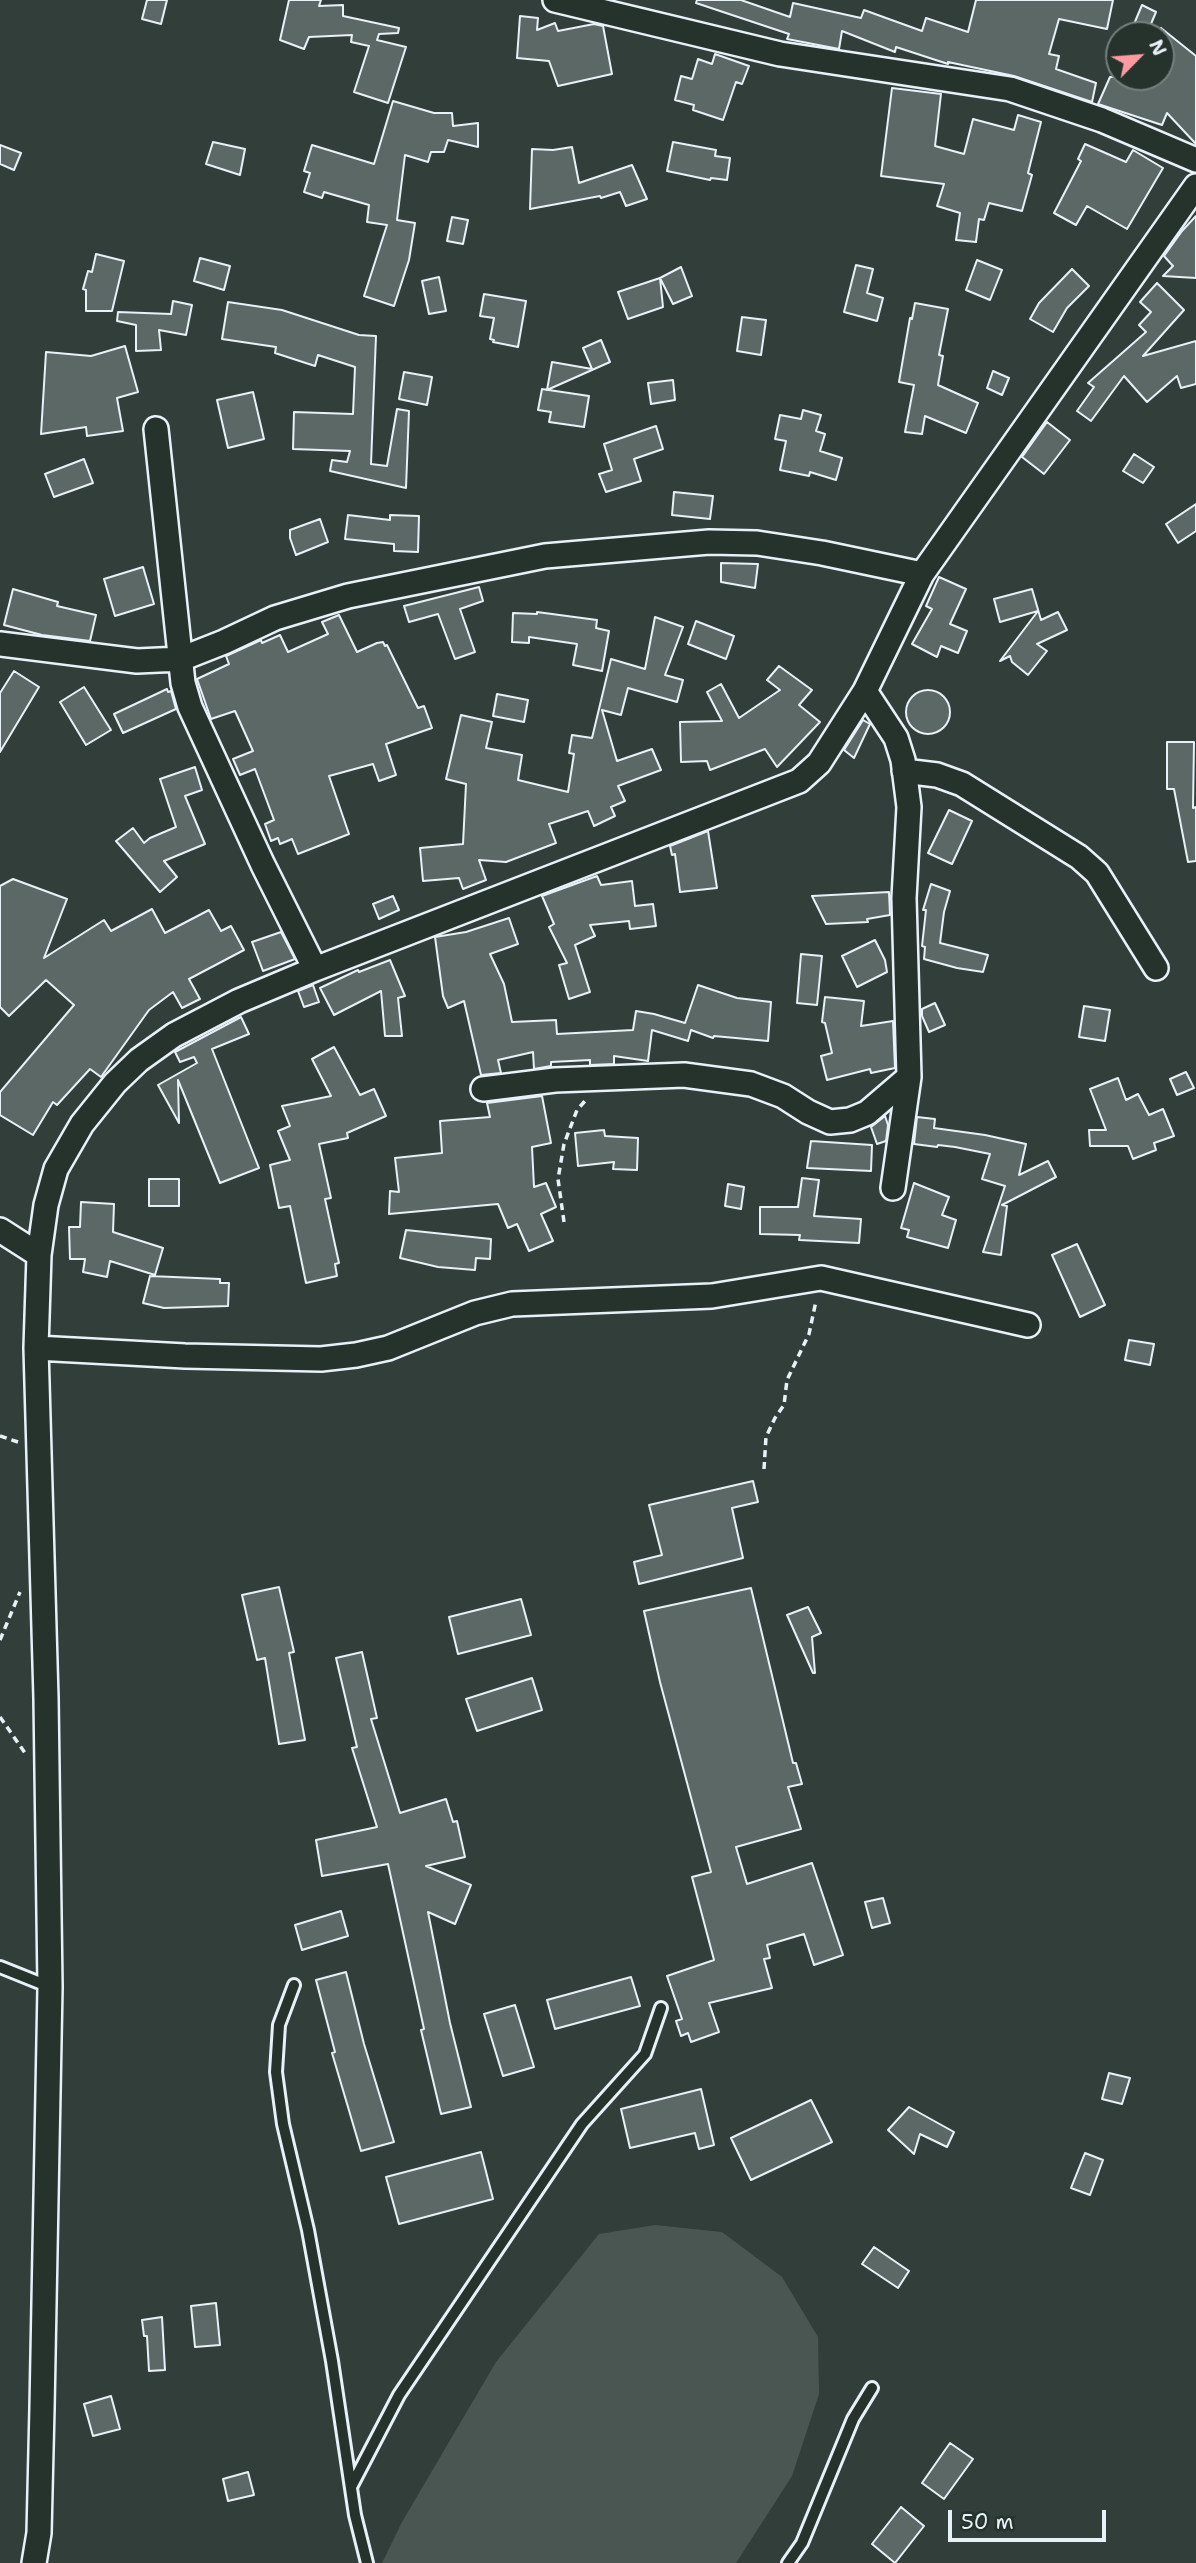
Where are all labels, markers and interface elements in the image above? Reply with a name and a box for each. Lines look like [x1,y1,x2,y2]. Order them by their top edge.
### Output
north arrow [1105,21,1175,91]
text: N [1143,36,1172,60]
scale bar [951,2496,1108,2540]
text: 50 m [961,2508,1014,2536]

